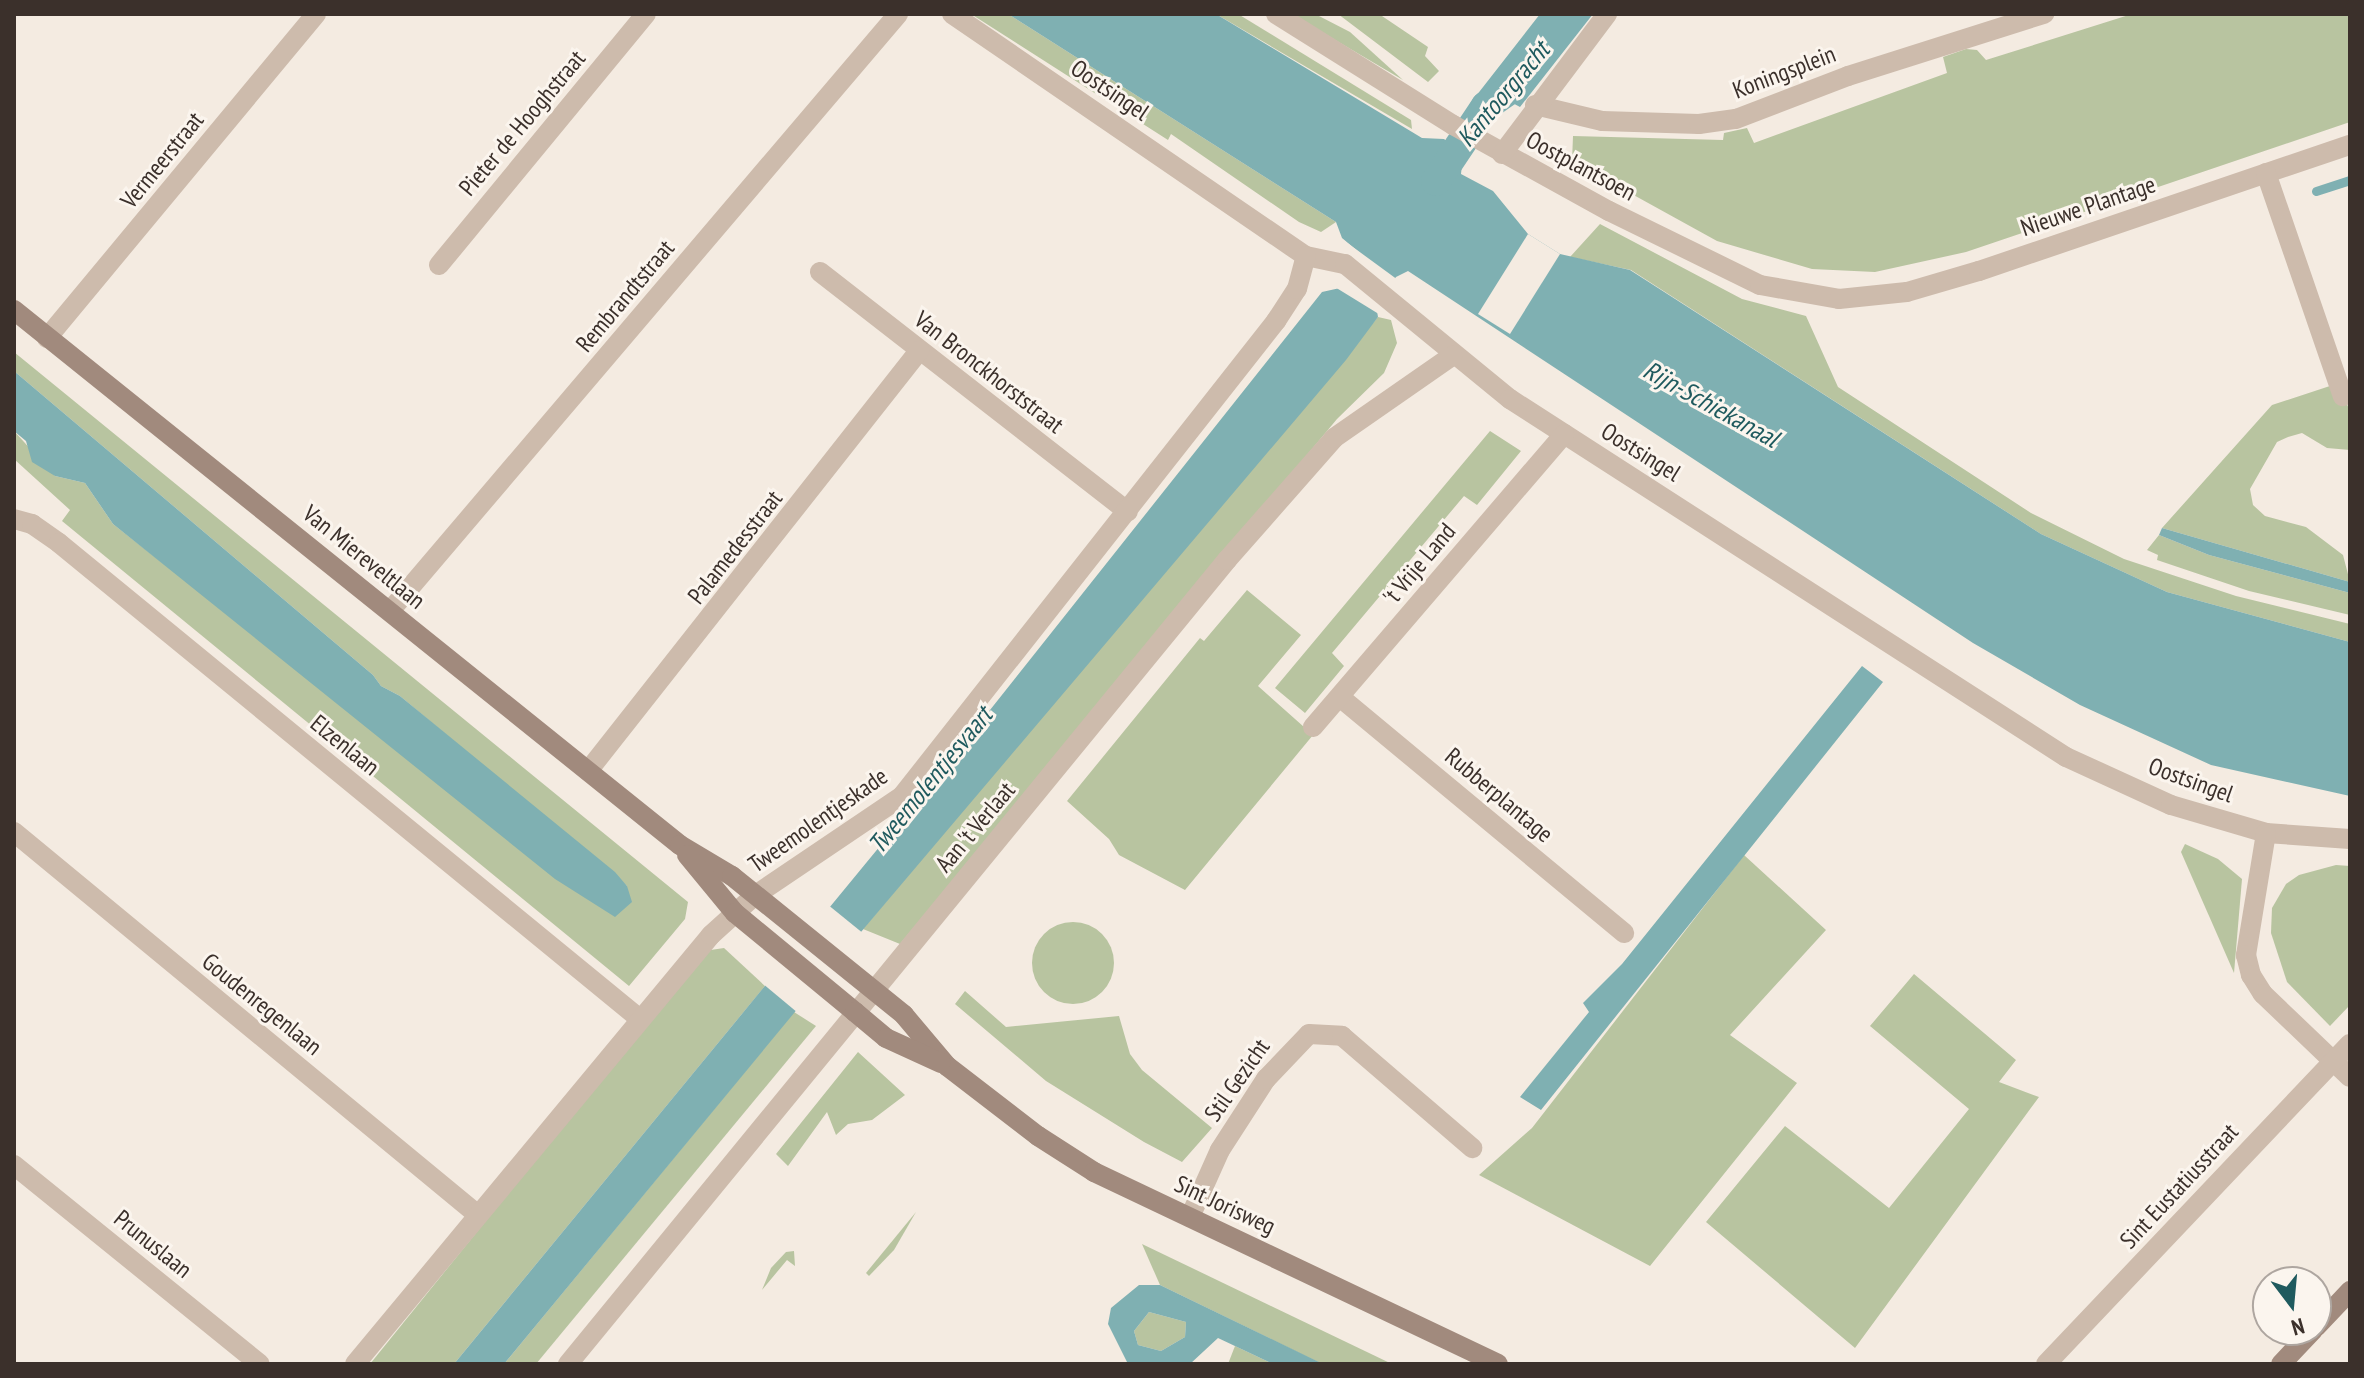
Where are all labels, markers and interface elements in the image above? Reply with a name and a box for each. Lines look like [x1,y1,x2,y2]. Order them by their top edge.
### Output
water label: Kantoorgracht [1450,35,1556,153]
street label: Koningsplein [1729,39,1839,105]
street label: Pieter de Hooghstraat [453,44,591,202]
street label: Oostsingel [1065,53,1155,127]
street label: Vermeerstraat [115,106,209,214]
street label: Oostplantsoen [1521,125,1641,207]
street label: Nieuwe Plantage [2017,170,2159,242]
street label: Rembrandtstraat [570,234,680,358]
street label: Van Bronckhorststraat [909,305,1069,439]
water label: Rijn-Schiekanaal [1638,354,1784,454]
street label: Oostsingel [1596,416,1686,488]
street label: Palamedesstraat [682,485,788,609]
street label: Van Miereveltlaan [297,499,431,615]
street label: 't Vrije Land [1376,517,1462,611]
water label: Tweemolentjesvaart [861,700,999,860]
street label: Elzenlaan [305,709,385,781]
street label: Rubberplantage [1439,742,1559,848]
street label: Oostsingel [2145,751,2237,809]
street label: Tweemolentjeskade [743,761,893,879]
street label: Aan 't Verlaat [928,775,1022,879]
street label: Goudenregenlaan [196,947,328,1061]
street label: Stil Gezicht [1198,1033,1276,1127]
street label: Sint Eustatiusstraat [2114,1118,2244,1254]
street label: Sint Jorisweg [1170,1169,1280,1241]
street label: Prunuslaan [108,1204,198,1284]
north arrow [2252,1266,2332,1346]
text: N [2288,1312,2308,1342]

